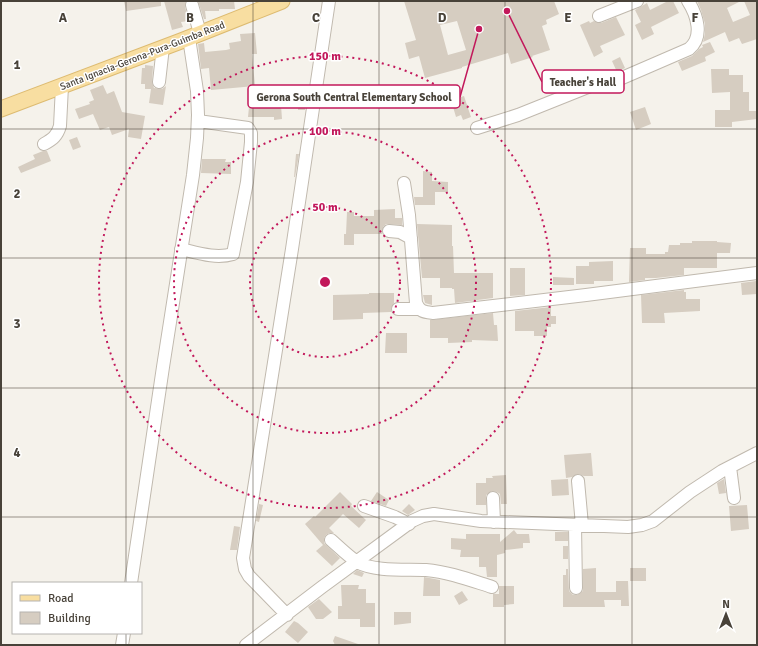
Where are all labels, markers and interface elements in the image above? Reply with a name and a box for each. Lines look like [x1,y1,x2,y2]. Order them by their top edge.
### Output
text: A [59,10,68,26]
text: B [186,10,194,26]
text: C [312,10,320,26]
text: D [438,10,447,26]
text: E [564,10,572,26]
text: F [692,10,699,26]
street label: Santa Ignacia-Gerona-Pura-Guimba Road [58,19,226,93]
text: 150 m [309,49,341,64]
text: 1 [13,57,21,73]
callout: Teacher's Hall [542,70,624,93]
text: Teacher's Hall [550,76,617,89]
callout: Gerona South Central Elementary School [248,85,460,108]
text: Gerona South Central Elementary School [256,91,452,104]
text: 100 m [309,124,341,139]
text: 2 [13,186,21,202]
text: 50 m [312,200,338,215]
centre of rings [318,275,332,289]
text: 3 [13,316,21,332]
text: 4 [13,445,21,461]
legend [12,582,142,634]
text: Road [48,591,74,606]
north arrow [706,594,746,634]
text: N [722,598,730,611]
text: Building [48,611,91,626]

